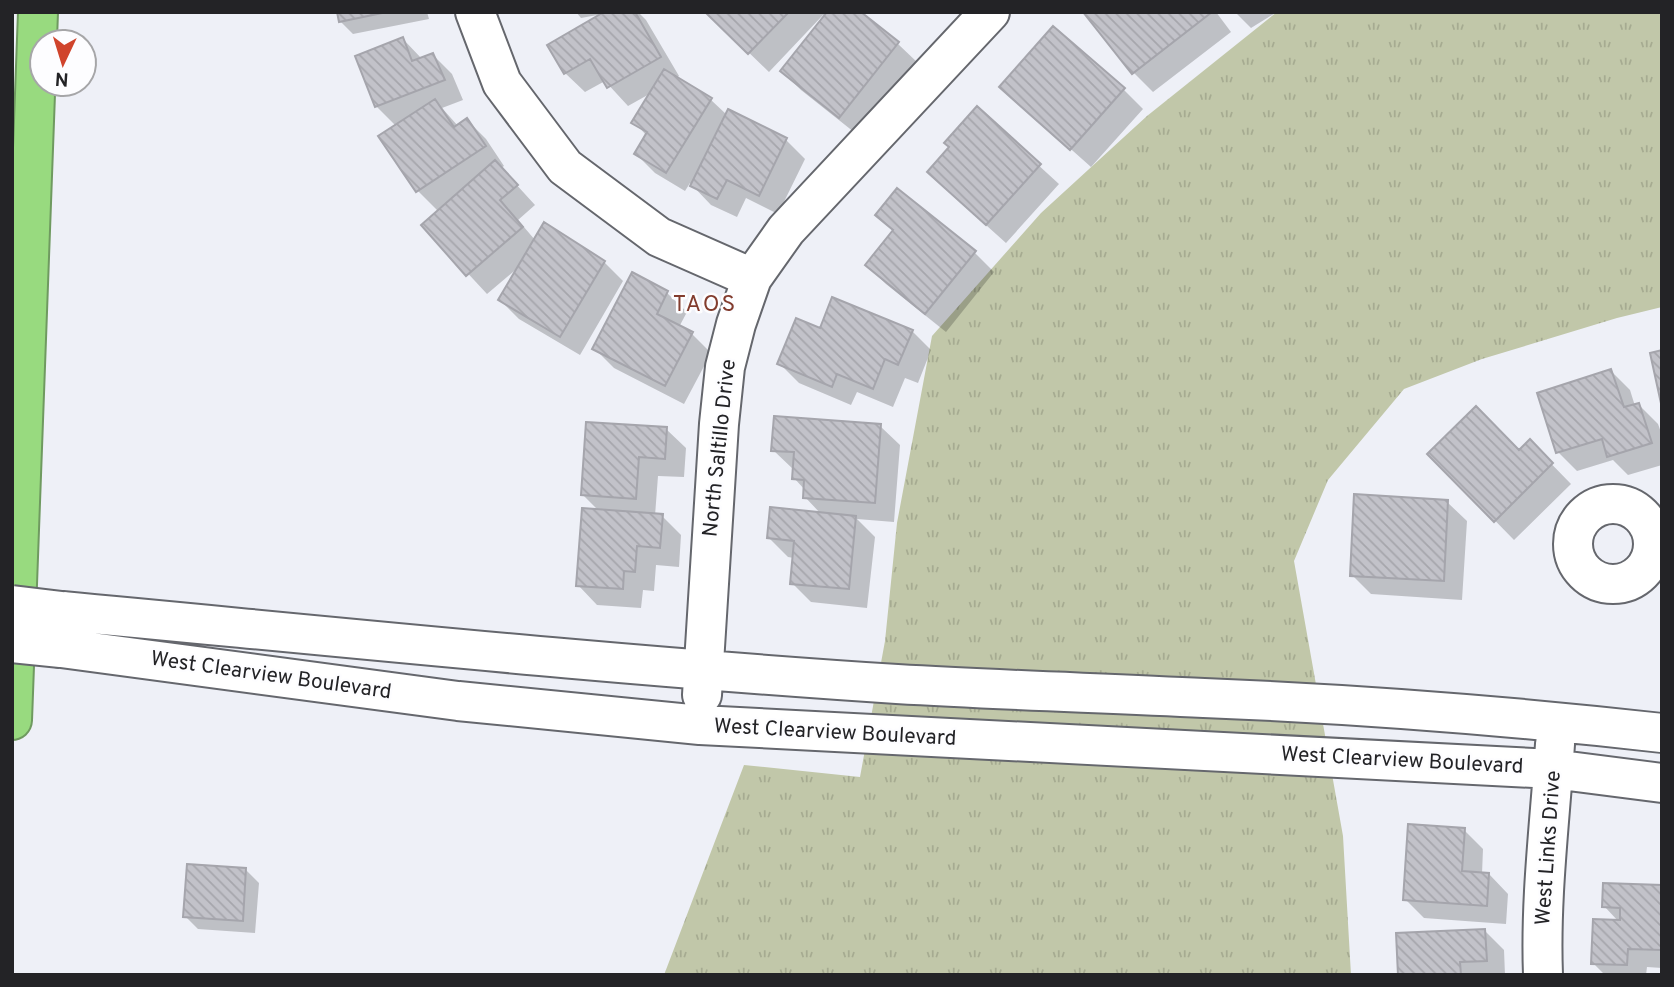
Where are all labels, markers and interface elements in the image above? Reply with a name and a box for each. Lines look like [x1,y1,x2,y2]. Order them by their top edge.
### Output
north arrow [28,28,98,98]
text: N [54,66,70,90]
district label: TAOS [673,291,737,320]
street label: North Saltillo Drive [697,358,743,538]
street label: West Clearview Boulevard [149,646,393,706]
street label: West Clearview Boulevard [713,713,957,753]
street label: West Clearview Boulevard [1280,741,1524,781]
street label: West Links Drive [1530,770,1568,926]

